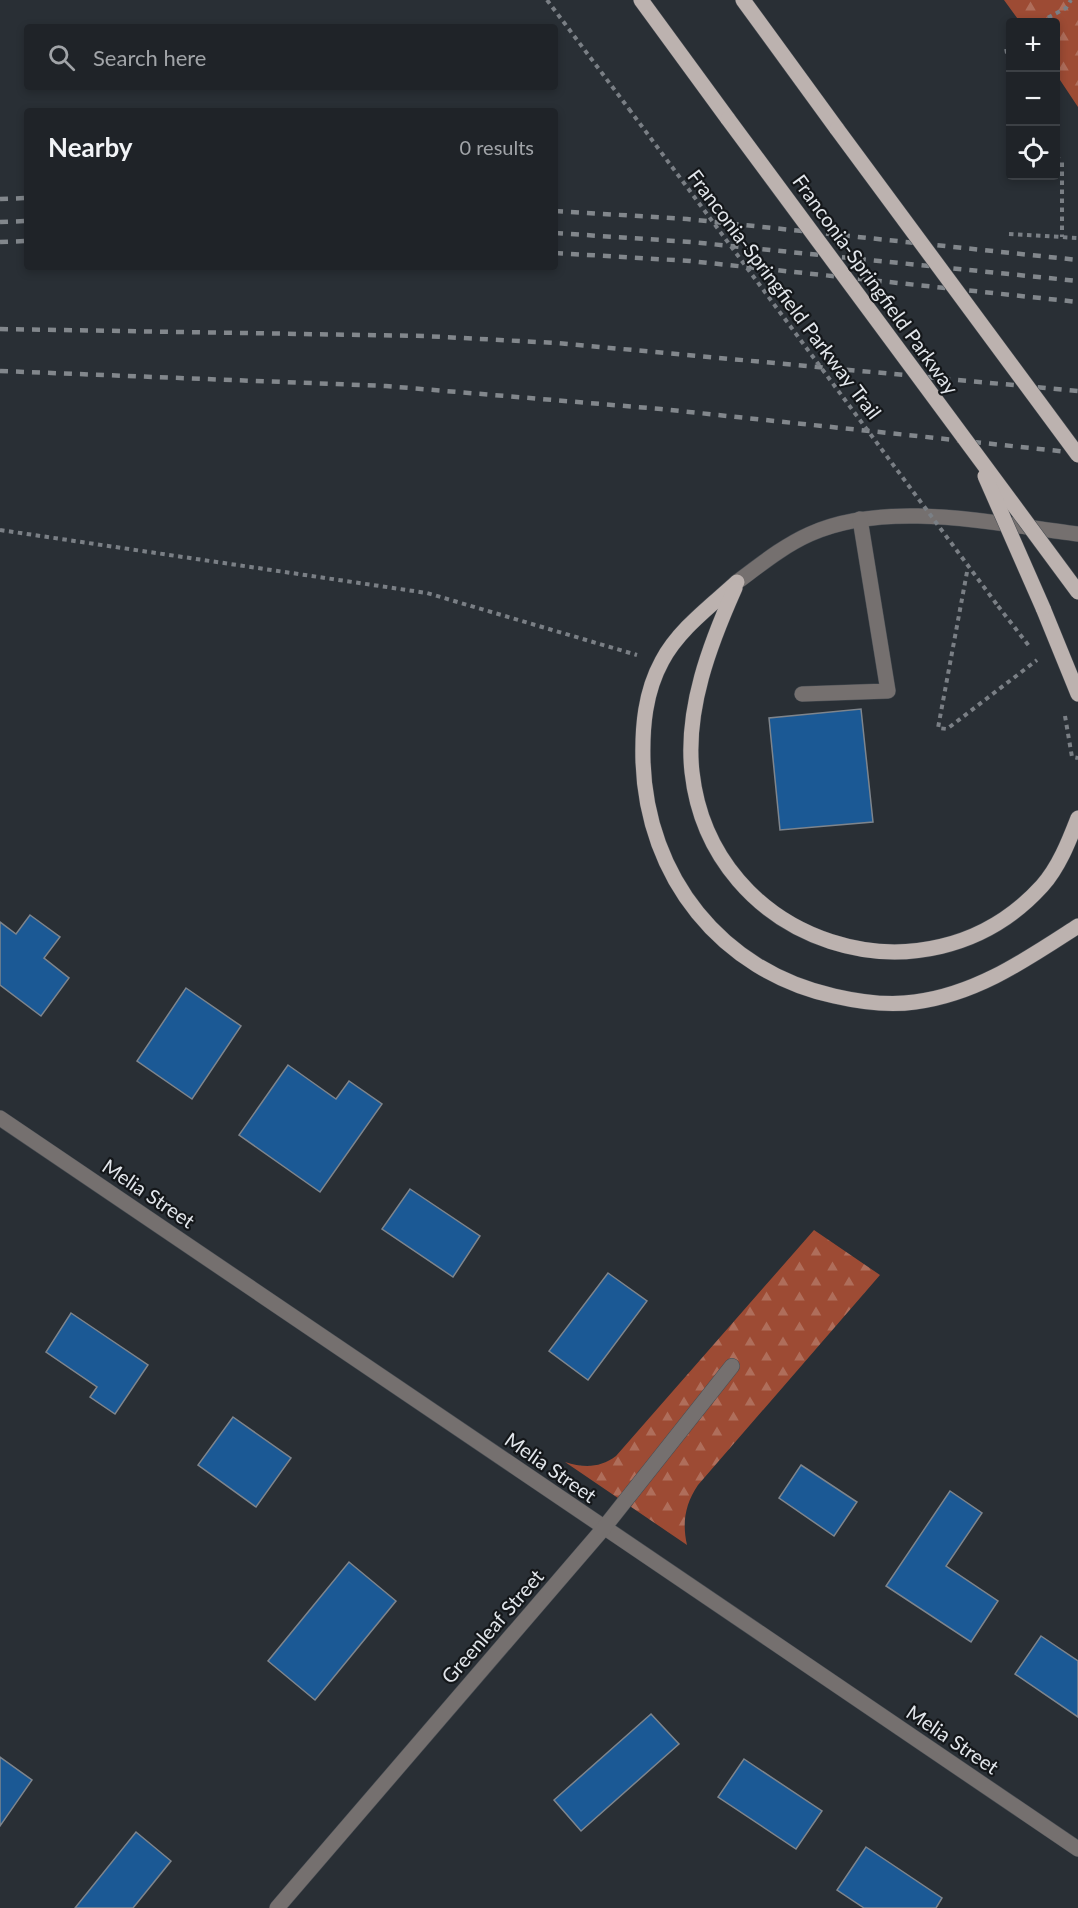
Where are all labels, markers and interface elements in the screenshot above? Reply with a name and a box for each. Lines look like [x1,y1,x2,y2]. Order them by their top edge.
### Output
map controls [1006,18,1060,180]
button: + [1006,18,1060,72]
search box [24,24,558,90]
icon: search [45,41,78,74]
text: Search here [93,44,206,71]
button: − [1006,72,1060,126]
button: locate [1006,126,1060,180]
text: Nearby [48,131,133,163]
text: 0 results [459,135,534,159]
street label: Franconia-Springfield Parkway Trail [683,165,887,423]
street label: Franconia-Springfield Parkway [788,169,964,399]
street label: Melia Street [98,1153,200,1233]
street label: Melia Street [501,1427,601,1507]
street label: Greenleaf Street [436,1564,548,1688]
street label: Melia Street [902,1699,1004,1779]

